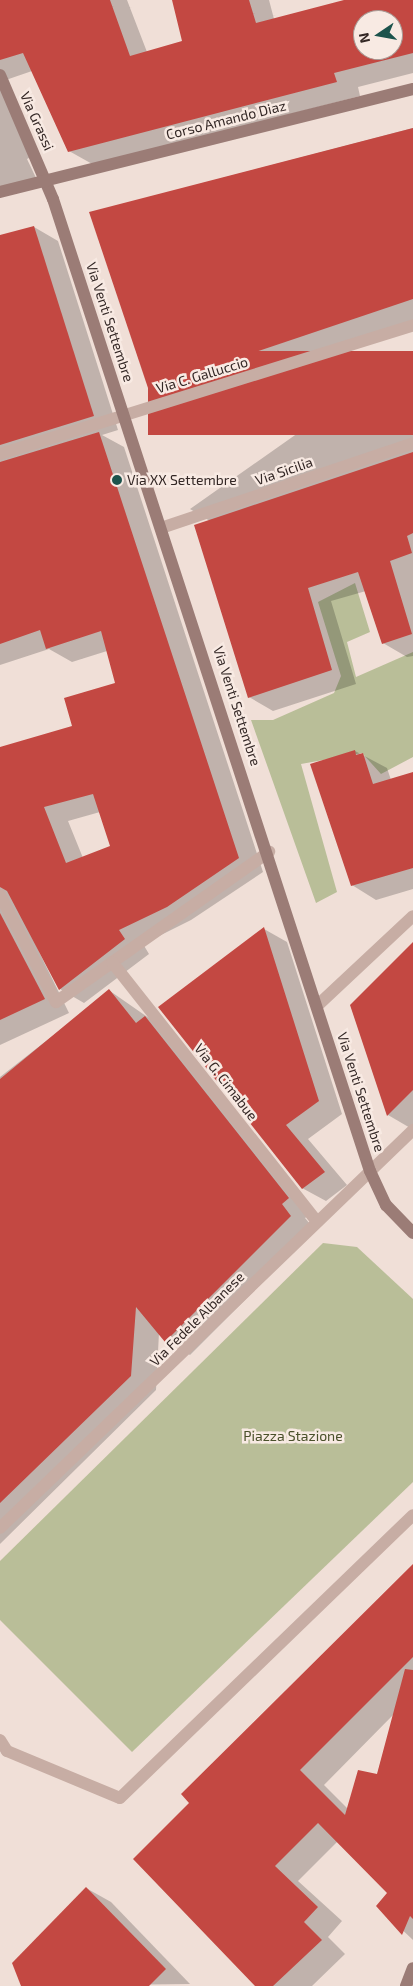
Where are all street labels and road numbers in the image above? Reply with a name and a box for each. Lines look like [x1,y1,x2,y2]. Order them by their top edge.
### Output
street label: Via Grassi [17,89,57,153]
street label: Corso Amando Diaz [164,97,288,143]
street label: Via Venti Settembre [83,260,137,384]
street label: Via C. Galluccio [154,353,250,397]
street label: Via Sicilia [253,453,315,489]
street label: Via Venti Settembre [210,644,264,768]
street label: Via Venti Settembre [334,1030,388,1154]
street label: Via G. Cimabue [191,1040,261,1124]
street label: Via Fedele Albanese [146,1268,248,1370]

